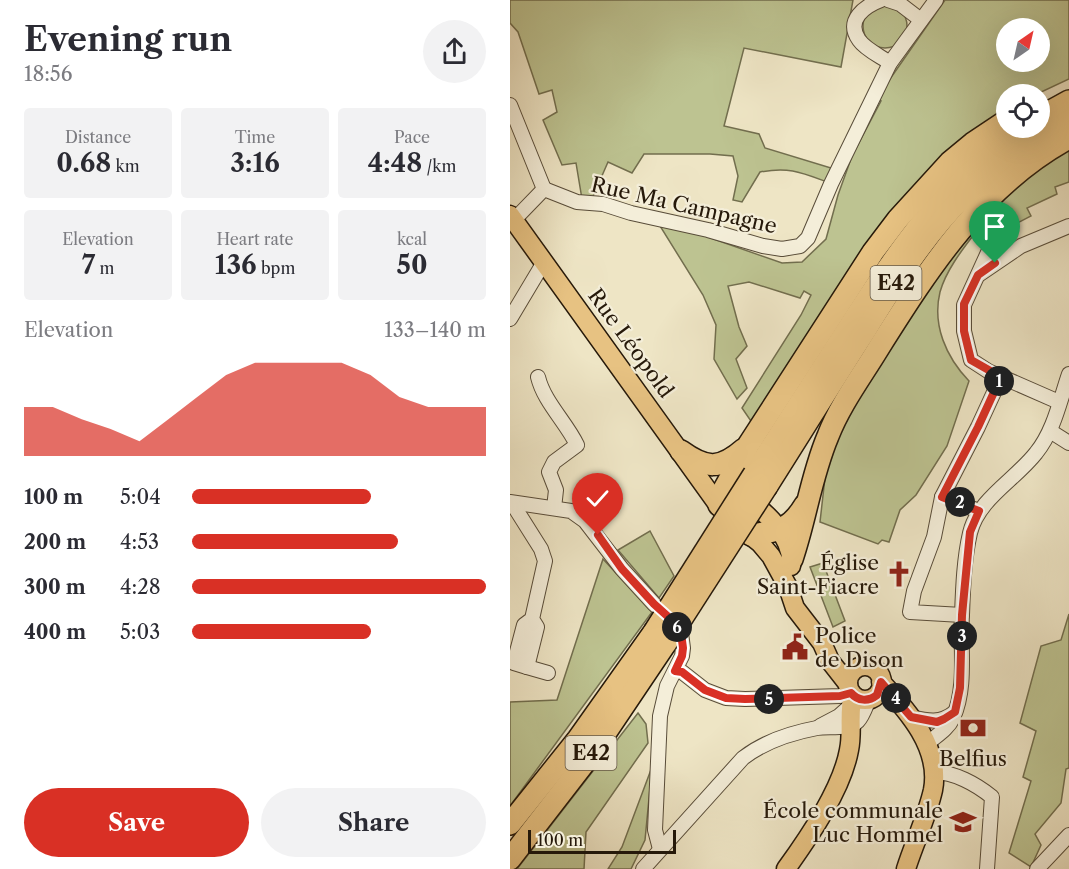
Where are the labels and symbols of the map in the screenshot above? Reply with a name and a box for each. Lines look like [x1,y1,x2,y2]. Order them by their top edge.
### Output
north arrow [996,18,1050,72]
street label: Rue Ma Campagne [589,171,779,239]
pin [969,201,1020,263]
road number: E42 [870,266,922,300]
street label: Rue Léopold [583,284,679,403]
pin: 1 [984,366,1014,396]
pin [572,473,623,535]
pin: 2 [945,487,975,517]
place label: Église Saint-Fiacre [757,550,879,599]
church icon: Église Saint-Fiacre [884,559,914,589]
pin: 6 [662,612,692,642]
pin: 3 [947,621,977,651]
place label: Police de Dison [815,623,904,672]
public building icon: Police de Dison [780,632,810,662]
pin: 4 [881,683,911,713]
pin: 5 [754,684,784,714]
bank icon: Belfius [958,713,988,743]
road number: E42 [566,736,616,770]
place label: Belfius [939,746,1007,771]
place label: École communale Luc Hommel [763,798,943,847]
school or university icon: École communale Luc Hommel [948,807,978,837]
scale bar [528,827,676,854]

